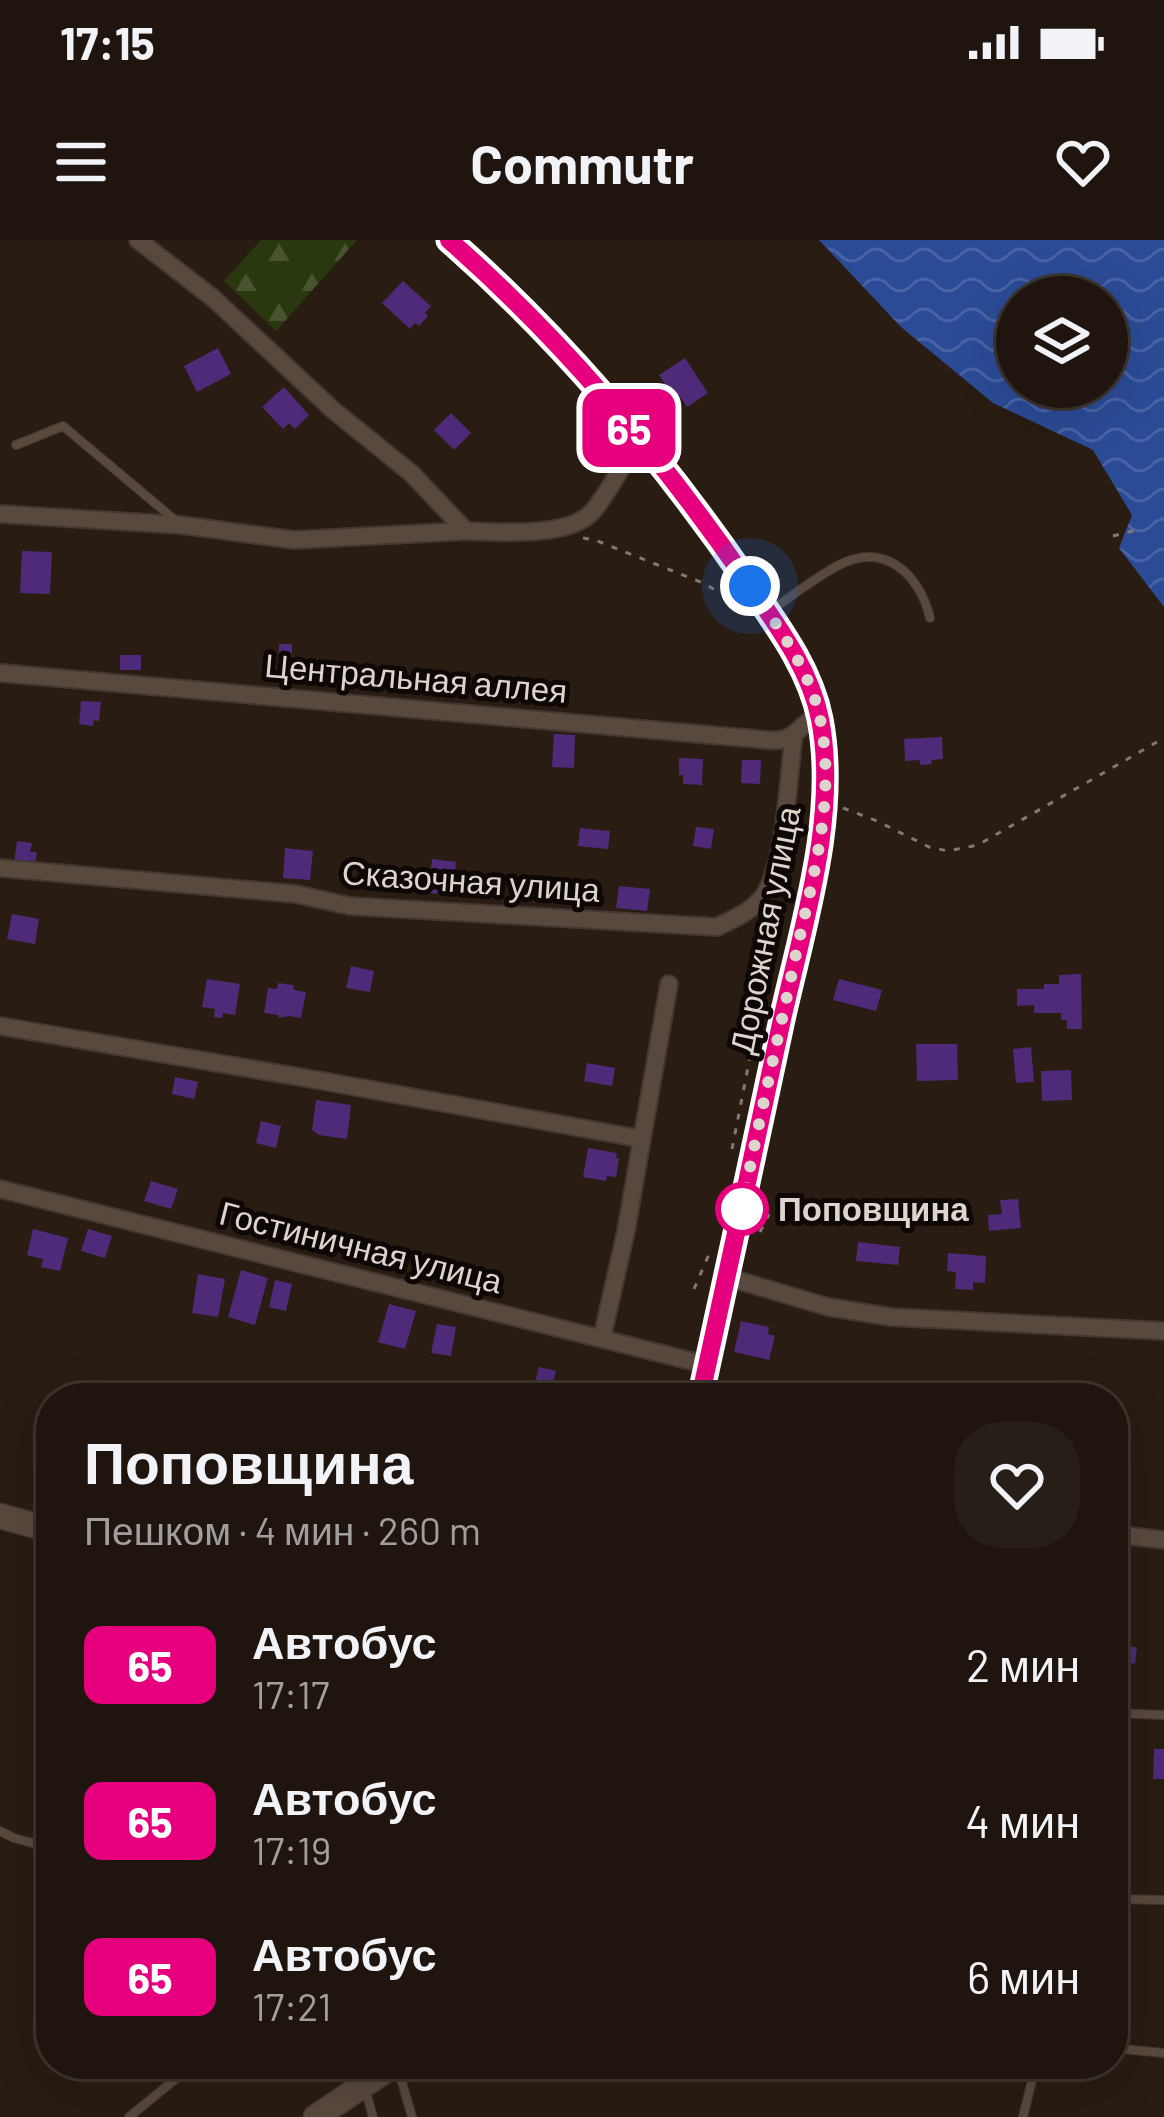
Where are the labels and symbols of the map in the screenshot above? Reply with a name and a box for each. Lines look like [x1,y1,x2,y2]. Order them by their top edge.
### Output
line badge: 65 [575,389,683,467]
your location [720,556,780,616]
street label: Центральная аллея [263,644,569,710]
street label: Дорожная улица [720,802,808,1057]
street label: Сказочная улица [341,851,602,909]
marker: Поповщина [717,1184,767,1234]
place label: Поповщина [778,1188,969,1228]
street label: Гостиничная улица [216,1192,507,1301]

